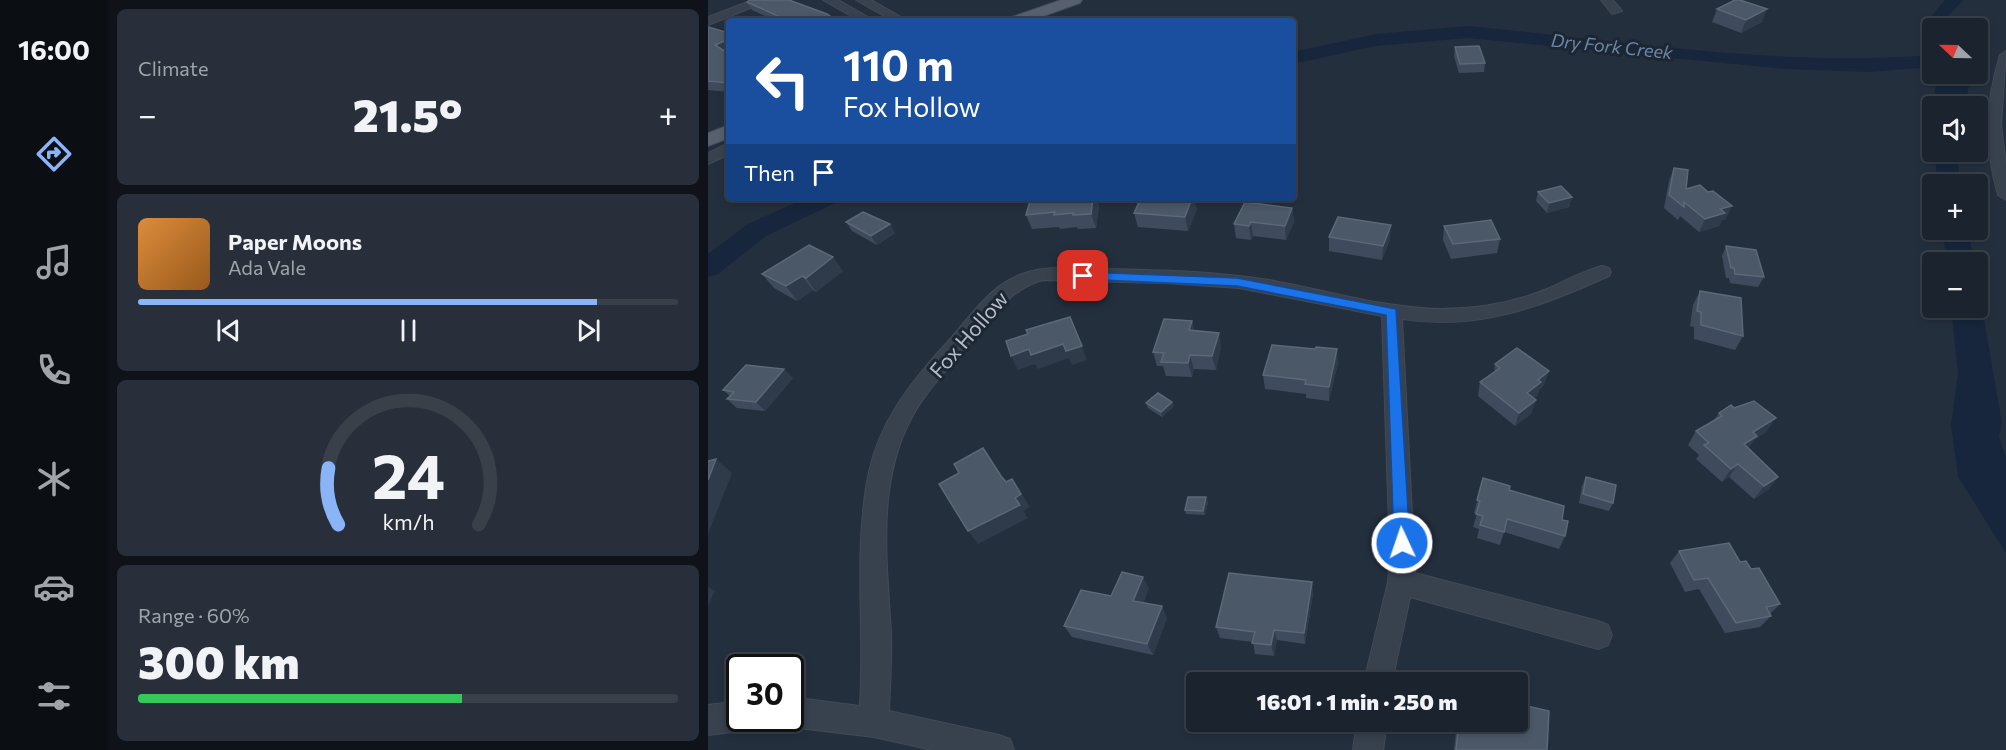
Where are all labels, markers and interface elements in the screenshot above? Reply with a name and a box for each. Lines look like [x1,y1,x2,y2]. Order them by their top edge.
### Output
north arrow [1922,18,1988,84]
map controls [1922,18,1988,318]
water label: Dry Fork Creek [1550,29,1675,63]
text: 16:00 [18,33,90,66]
text: 110 m [843,38,954,90]
icon: left [744,42,822,120]
text: Climate [138,56,208,80]
text: 21.5° [353,86,463,141]
text: Fox Hollow [843,90,980,123]
text: − [138,93,157,134]
text: + [659,93,678,134]
button: sound [1922,96,1988,162]
icon: directions [33,133,75,175]
icon: arrive [807,156,840,189]
text: Then [744,159,795,186]
button: + [1922,174,1988,240]
text: Paper Moons [228,228,362,255]
icon: music [33,241,75,283]
pin [1057,250,1108,301]
button: − [1922,252,1988,318]
text: Ada Vale [228,255,306,279]
icon: arrive [1066,259,1099,292]
street label: Fox Hollow [924,285,1013,383]
icon: previous [212,314,245,347]
icon: pause [392,314,425,347]
icon: next [572,314,605,347]
icon: phone [33,349,75,391]
text: 24 [372,436,444,512]
icon: climate [33,458,75,500]
text: km/h [382,508,434,534]
position arrow [1370,511,1434,575]
icon: car [33,566,75,608]
text: Range · 60% [138,603,250,627]
text: 300 km [138,633,299,688]
speed limit sign: 30 [726,654,804,732]
icon: filters [33,675,75,717]
text: 16:01 · 1 min · 250 m [1257,688,1457,715]

